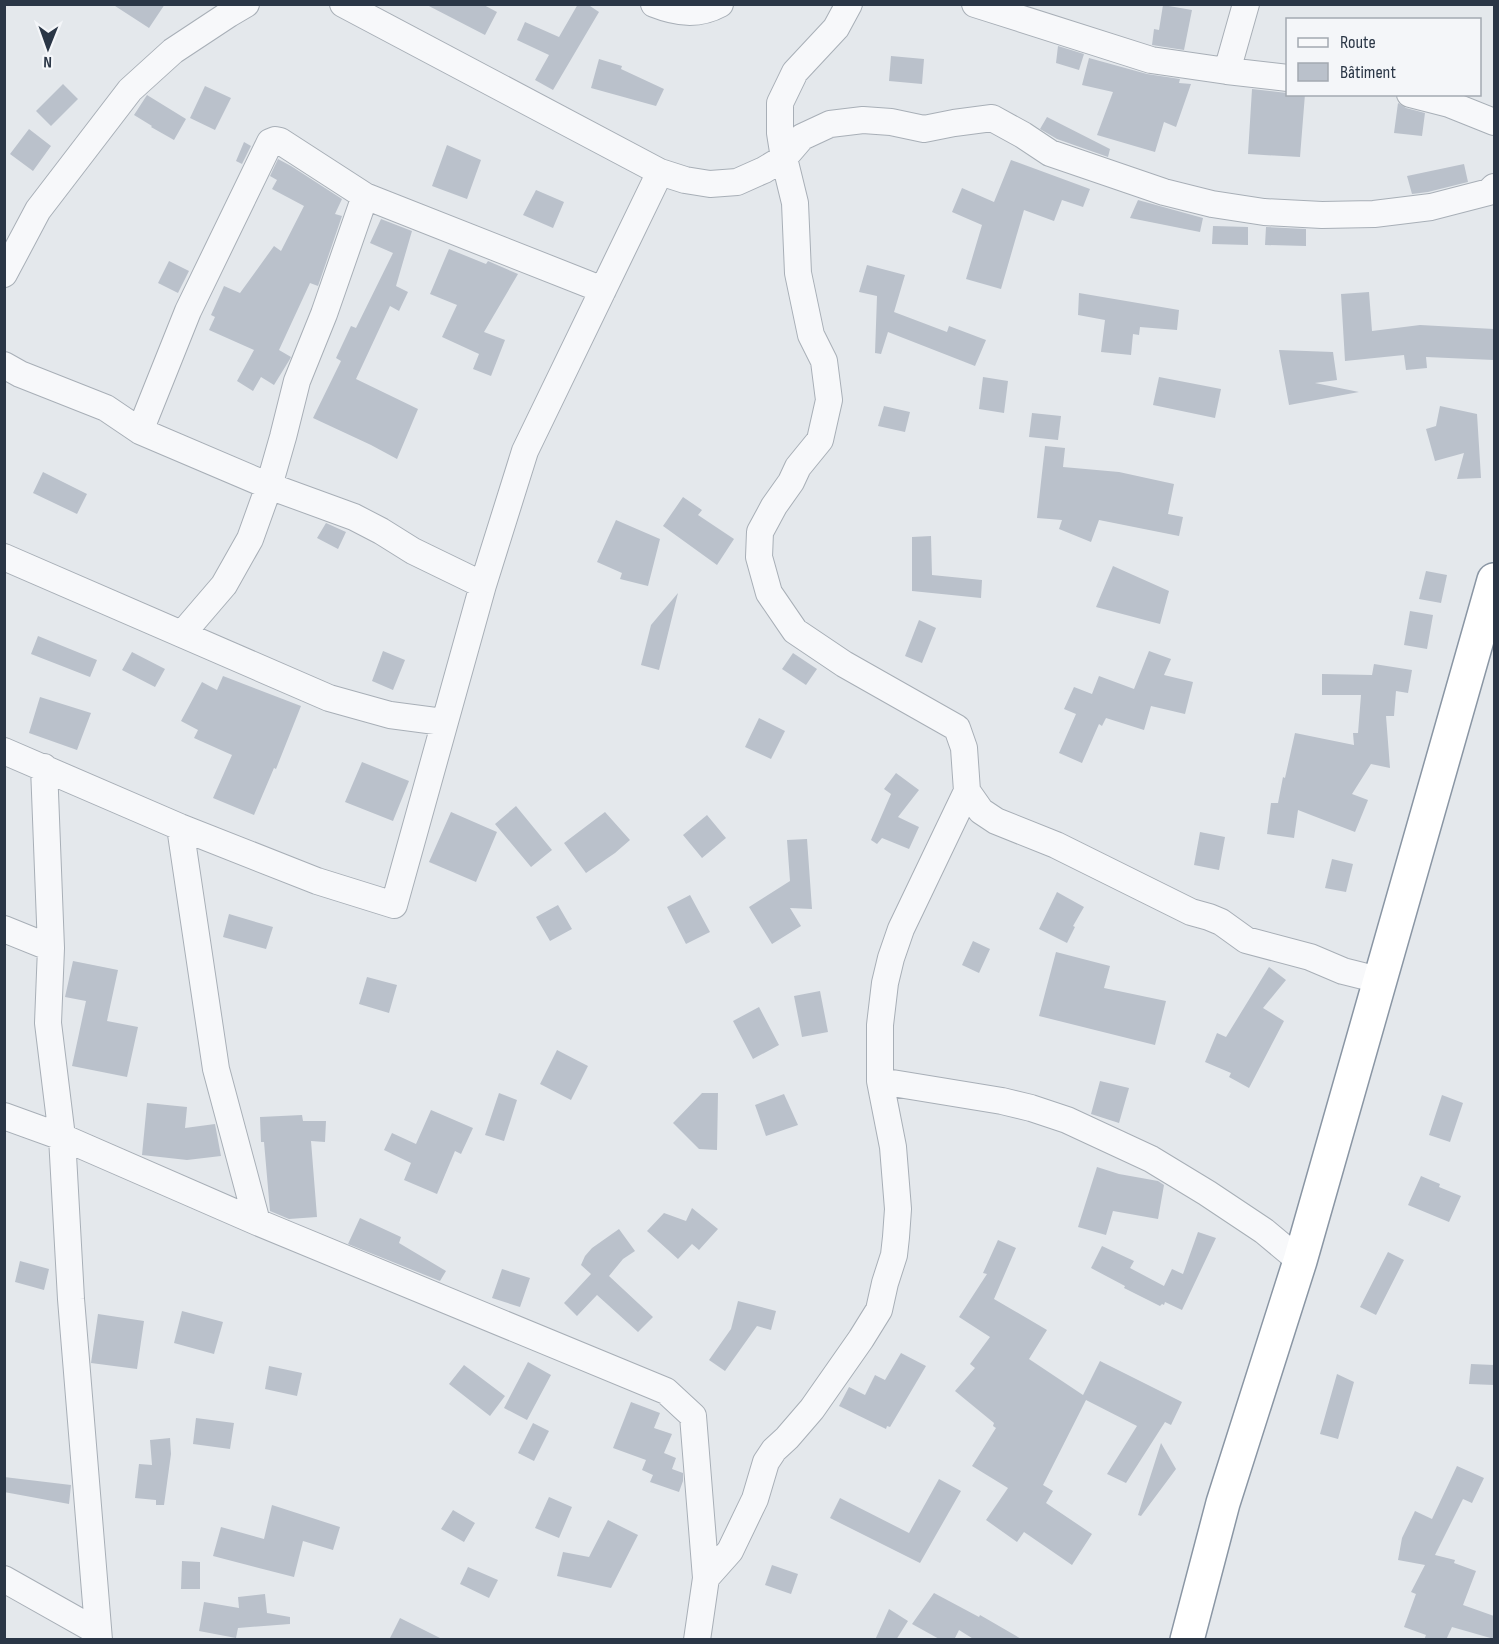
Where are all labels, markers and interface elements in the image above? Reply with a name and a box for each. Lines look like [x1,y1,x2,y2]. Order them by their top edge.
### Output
north arrow [18,18,78,78]
legend [1286,18,1481,96]
text: Route [1340,32,1376,53]
text: N [43,52,52,71]
text: Bâtiment [1340,62,1396,83]

